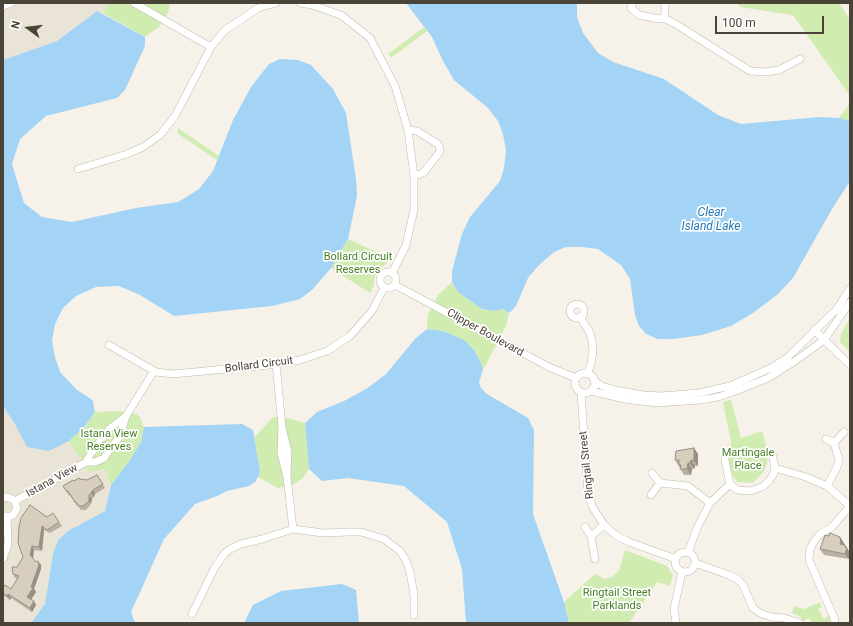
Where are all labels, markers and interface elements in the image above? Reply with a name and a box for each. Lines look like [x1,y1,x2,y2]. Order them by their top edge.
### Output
north arrow [8,8,48,48]
scale bar [717,8,826,34]
text: 100 m [722,16,756,30]
text: N [9,19,23,30]
water label: Clear Island Lake [682,206,740,234]
park label: Bollard Circuit Reserves [324,250,392,276]
street label: Clipper Boulevard [444,306,526,360]
street label: Bollard Circuit [224,354,294,376]
park label: Istana View Reserves [81,427,137,453]
street label: Ringtail Street [577,430,597,500]
park label: Martingale Place [722,446,774,472]
street label: Istana View [24,461,80,501]
park label: Ringtail Street Parklands [583,586,651,612]

